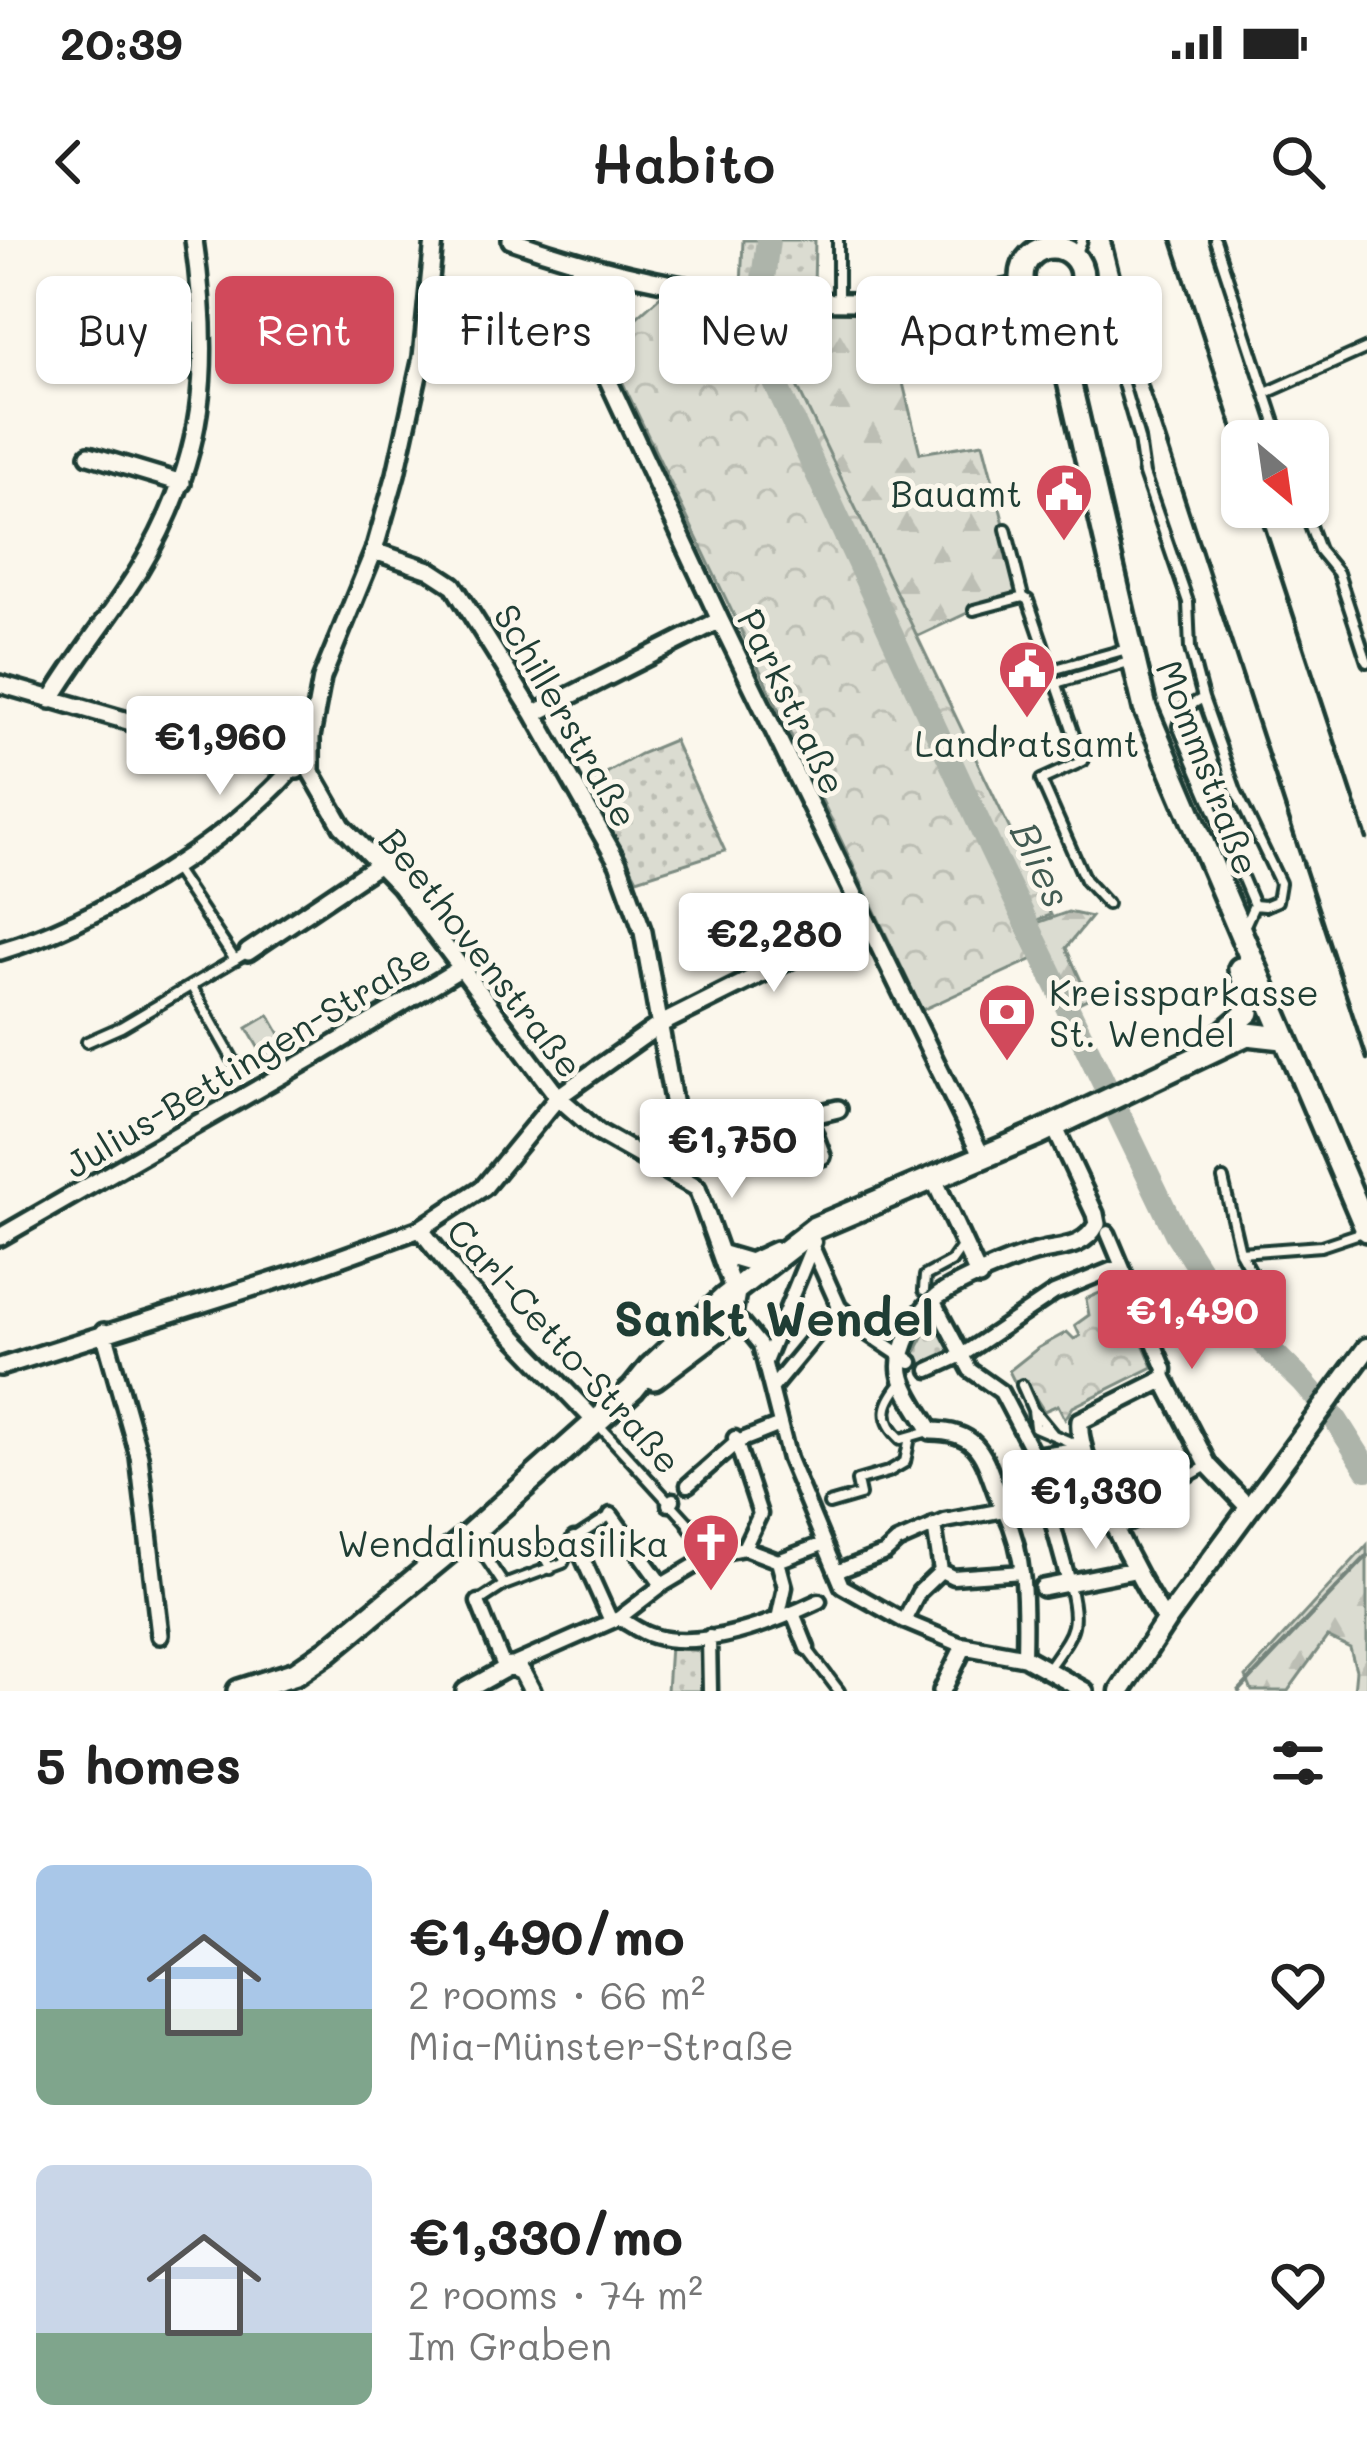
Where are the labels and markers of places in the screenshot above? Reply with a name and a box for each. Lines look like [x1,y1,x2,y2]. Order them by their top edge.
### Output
public building icon: Bauamt [1033,461,1095,543]
place label: Bauamt [891,469,1022,516]
public building icon: Landratsamt [996,638,1058,720]
pin: €1,960 [122,696,318,798]
place label: Landratsamt [915,719,1139,766]
pin: €2,280 [676,893,872,995]
place label: Kreissparkasse St. Wendel [1049,968,1319,1056]
bank icon: Kreissparkasse St. Wendel [976,981,1038,1063]
pin: €1,750 [634,1099,830,1201]
pin: €1,490 [1094,1270,1290,1372]
pin: €1,330 [998,1450,1194,1552]
church icon: Wendalinusbasilika [680,1511,742,1593]
place label: Wendalinusbasilika [337,1519,669,1566]

